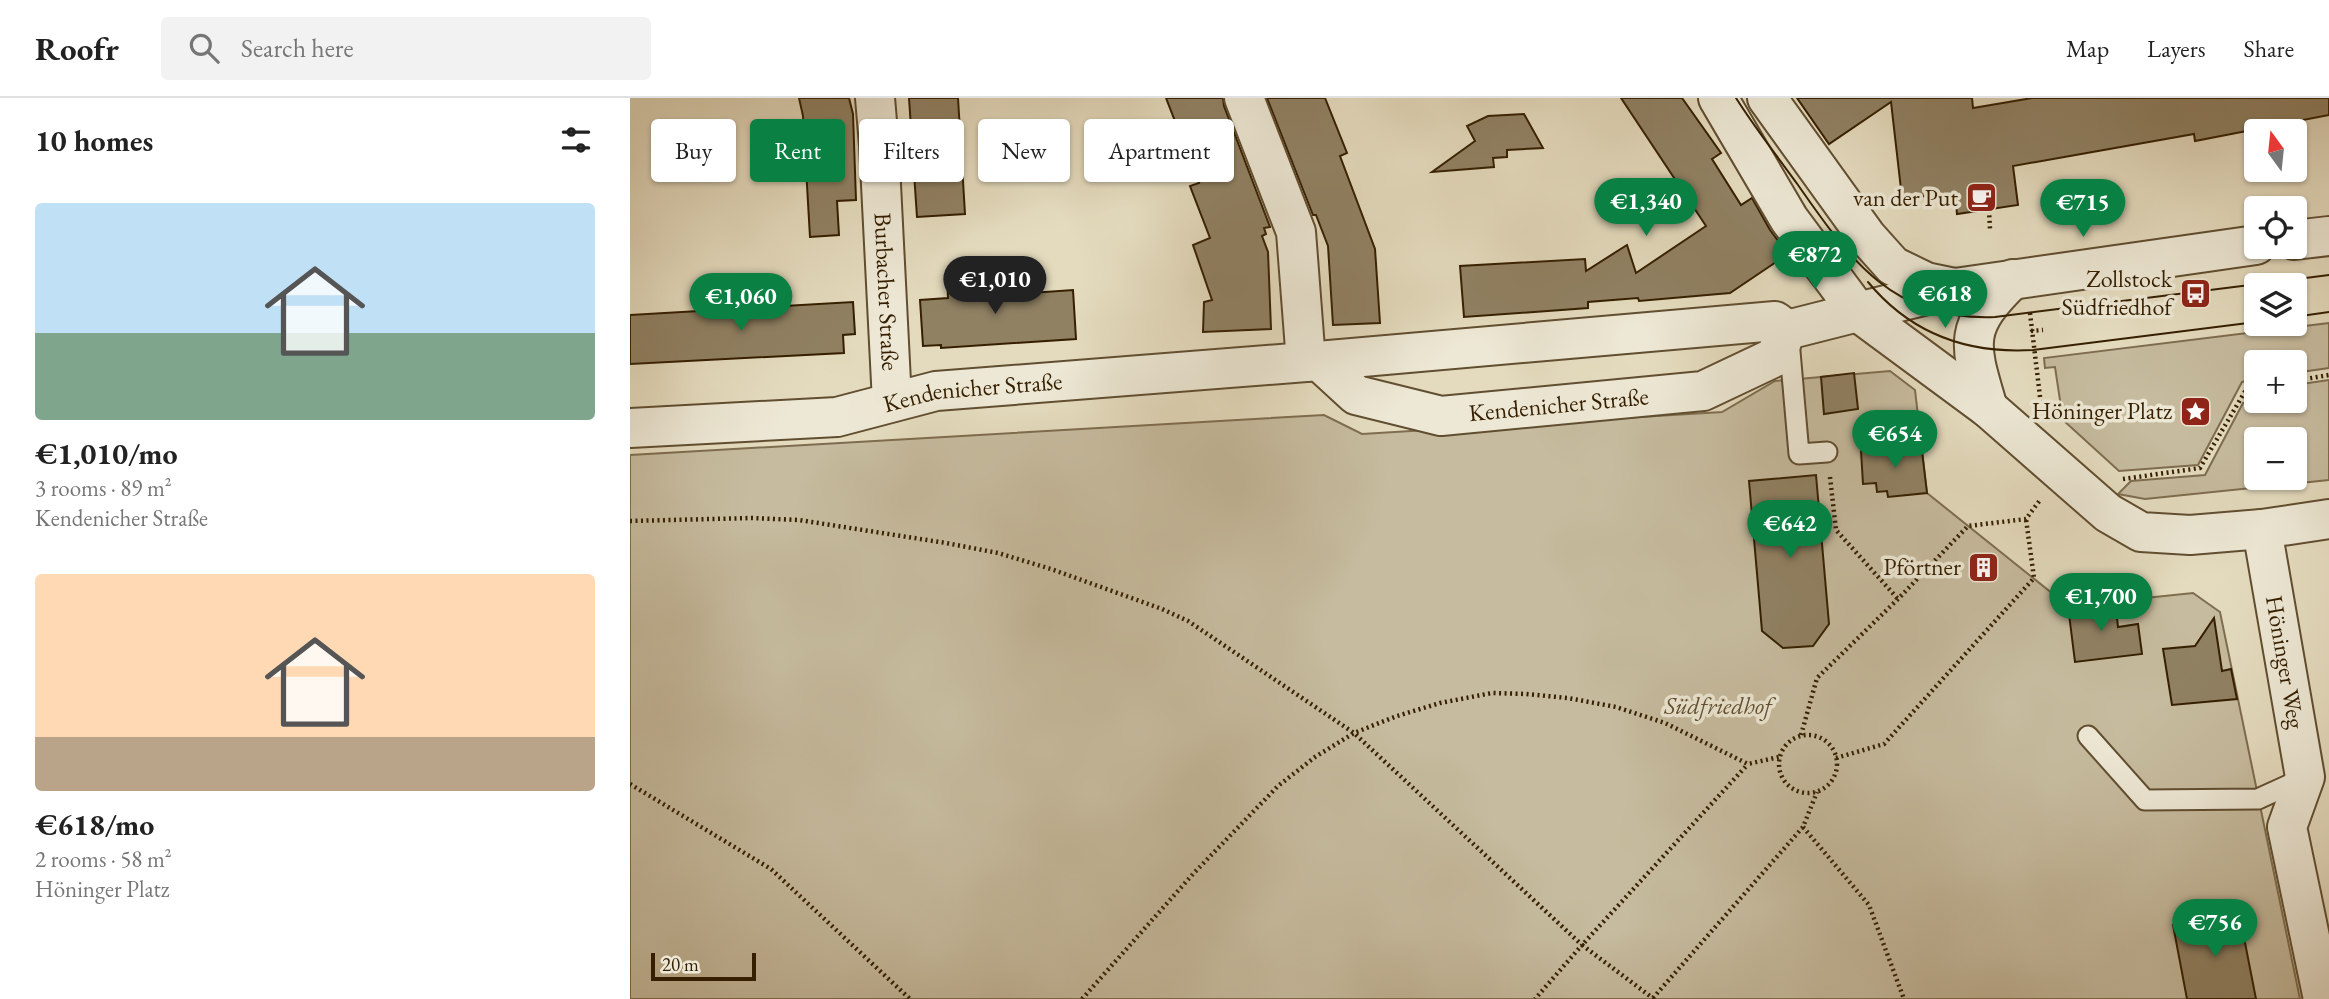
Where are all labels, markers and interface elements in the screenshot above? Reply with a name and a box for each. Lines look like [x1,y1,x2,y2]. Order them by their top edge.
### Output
search box [161,17,651,80]
text: Roofr [35,27,119,70]
icon: search [185,29,223,67]
text: Search here [241,31,354,65]
text: Map [2066,33,2109,64]
text: Layers [2147,33,2206,64]
text: Share [2244,33,2294,64]
chip: Buy [651,119,736,182]
chip: Rent [750,119,845,182]
chip: Filters [859,119,964,182]
chip: New [978,119,1070,182]
chip: Apartment [1084,119,1234,182]
north arrow [2244,119,2306,182]
map controls [2244,119,2307,490]
text: 10 homes [35,121,153,160]
icon: filters [557,121,595,159]
pin: €1,340 [1589,178,1703,238]
pin: €715 [2042,180,2124,239]
cafe icon: van der Put [1964,181,1998,215]
place label: van der Put [1853,182,1958,213]
text: €1,340 [1610,186,1682,216]
text: €715 [2056,187,2110,217]
button: locate [2244,196,2307,259]
street label: Burbacher Straße [867,212,906,372]
pin: €872 [1774,232,1856,291]
text: €872 [1788,239,1842,269]
icon: home [252,248,378,374]
pin: €1,010 [938,256,1052,316]
place label: Zollstock Südfriedhof [2061,263,2175,322]
text: €1,010 [959,264,1031,294]
pin: €618 [1904,271,1986,330]
button: layers [2244,273,2307,336]
pin: €1,060 [684,274,798,333]
bus stop icon: Zollstock Südfriedhof [2178,276,2212,310]
text: €618 [1918,278,1972,308]
text: €1,060 [705,281,777,311]
button: + [2244,350,2307,413]
street label: Kendenicher Straße [880,365,1063,419]
street label: Kendenicher Straße [1467,380,1650,428]
place icon: Höninger Platz [2178,394,2212,428]
place label: Höninger Platz [2032,395,2172,426]
pin: €654 [1854,410,1936,470]
text: €654 [1868,418,1922,448]
button: − [2244,427,2307,490]
text: €1,010/mo [35,434,178,473]
text: 3 rooms · 89 m² [35,473,172,503]
pin: €642 [1749,500,1831,560]
text: Kendenicher Straße [35,503,208,533]
text: €642 [1763,508,1817,538]
building icon: Pförtner [1967,550,2001,584]
place label: Pförtner [1883,551,1961,582]
pin: €1,700 [2044,574,2158,633]
text: €1,700 [2065,581,2137,611]
street label: Höninger Weg [2259,593,2312,731]
icon: home [252,619,378,745]
park label: Südfriedhof [1663,690,1777,721]
text: €618/mo [35,805,154,844]
text: 2 rooms · 58 m² [35,844,172,874]
text: Höninger Platz [35,874,169,904]
pin: €756 [2174,900,2256,959]
text: €756 [2188,907,2242,937]
scale bar [651,950,756,982]
text: 20 m [662,952,699,977]

